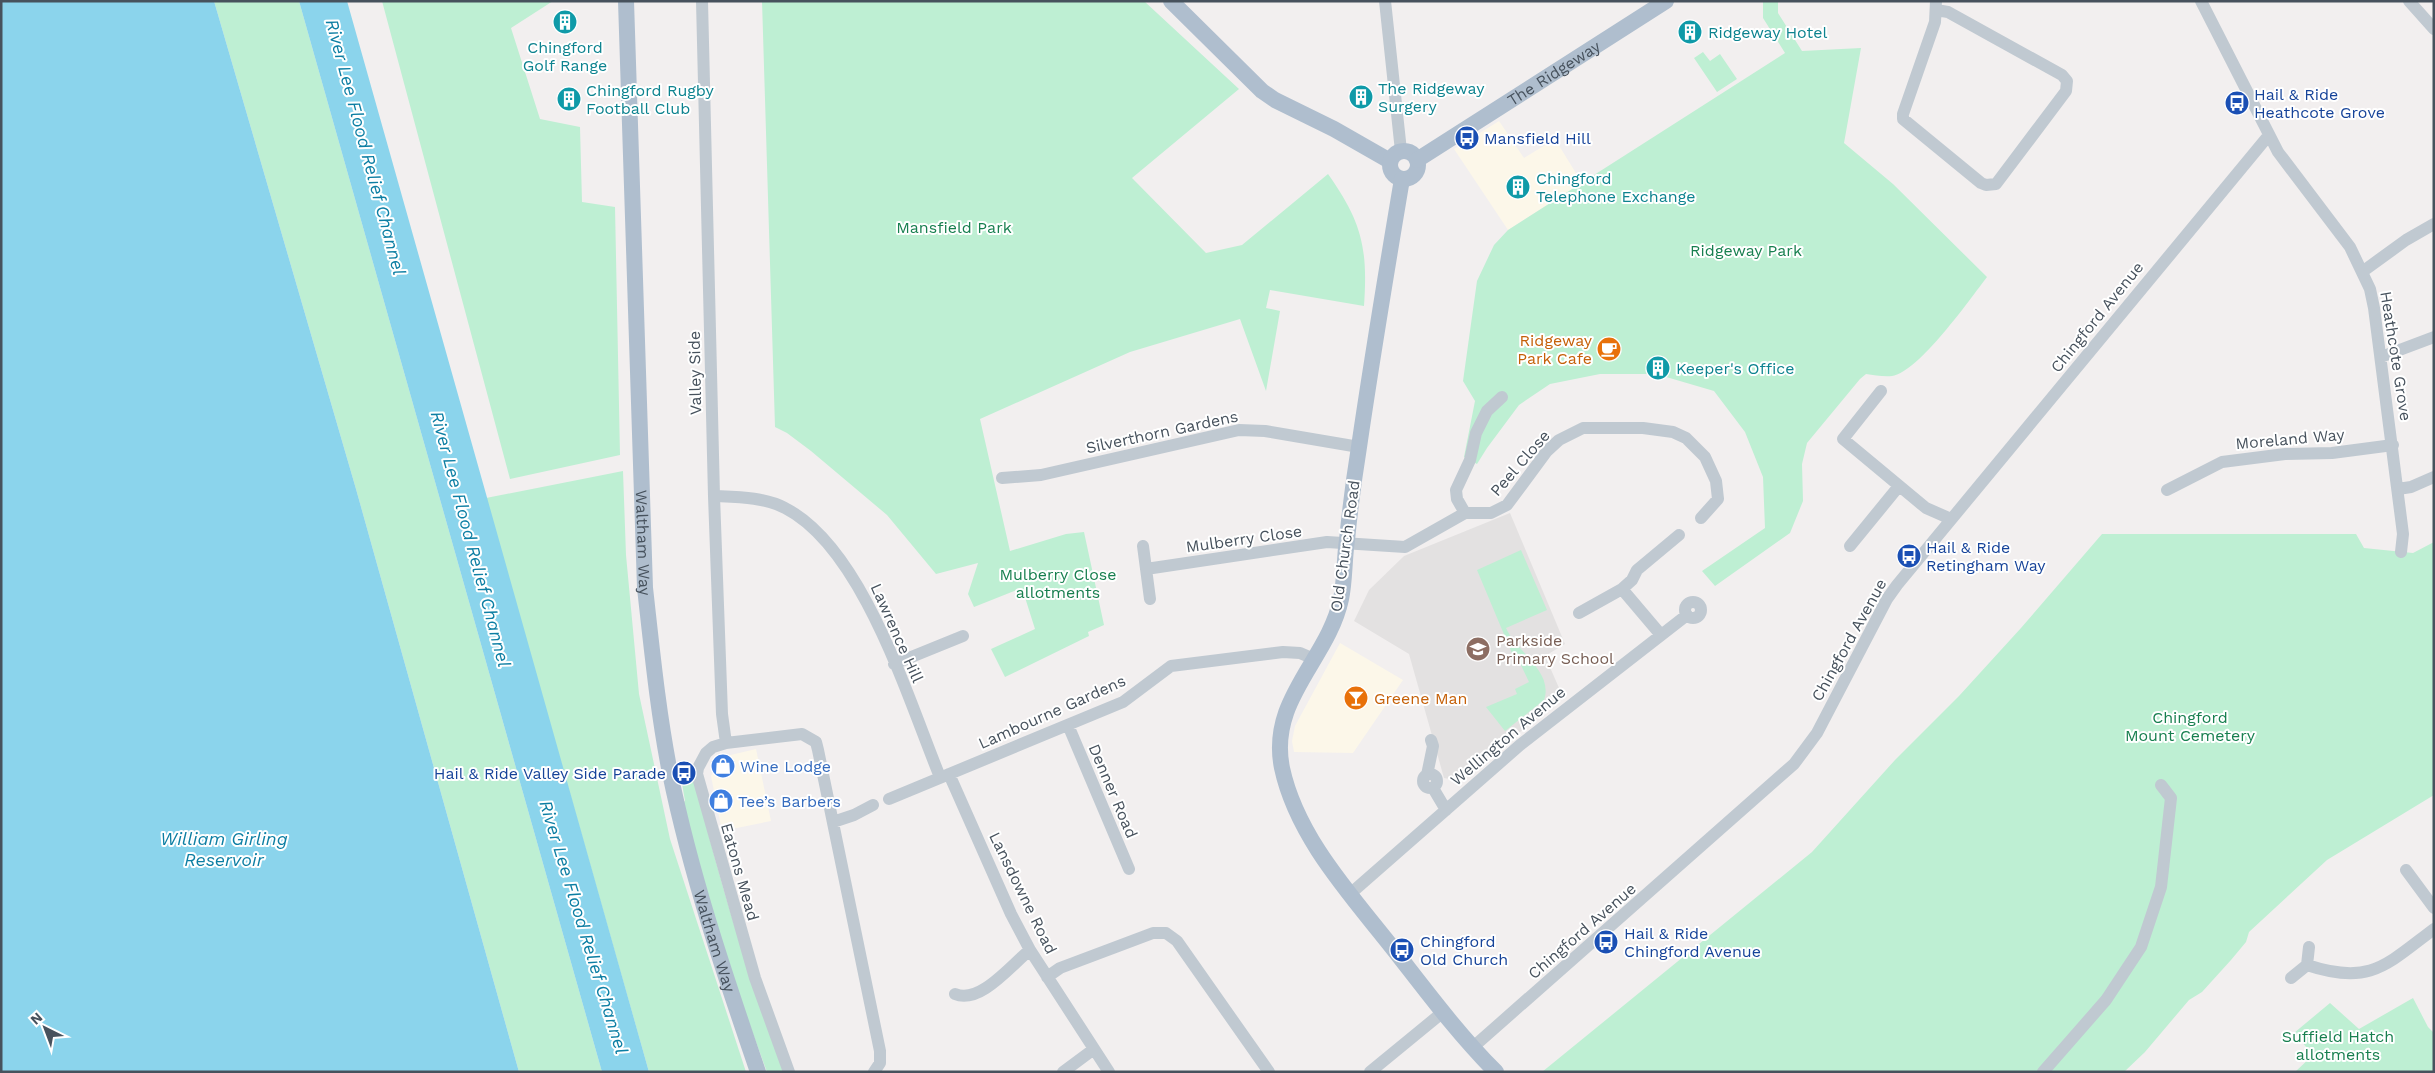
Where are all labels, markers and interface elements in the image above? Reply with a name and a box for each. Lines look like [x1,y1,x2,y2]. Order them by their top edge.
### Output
building icon: Chingford Golf Range [552,9,578,35]
water label: River Lee Flood Relief Channel [322,17,410,277]
building icon: Ridgeway Hotel [1677,19,1703,45]
place label: Ridgeway Hotel [1708,23,1828,42]
street label: The Ridgeway [1504,36,1604,109]
place label: Chingford Golf Range [523,38,607,75]
place label: The Ridgeway Surgery [1378,79,1485,116]
place label: Chingford Rugby Football Club [586,81,715,118]
building icon: The Ridgeway Surgery [1348,84,1374,110]
place label: Hail & Ride Heathcote Grove [2254,85,2385,122]
building icon: Chingford Rugby Football Club [556,86,582,112]
bus stop icon: Hail & Ride Heathcote Grove [2224,90,2250,116]
bus stop icon: Mansfield Hill [1454,125,1480,151]
place label: Mansfield Hill [1484,129,1591,148]
place label: Chingford Telephone Exchange [1536,169,1695,206]
building icon: Chingford Telephone Exchange [1505,174,1531,200]
park label: Mansfield Park [896,218,1012,237]
park label: Ridgeway Park [1690,241,1802,260]
street label: Chingford Avenue [2047,258,2147,376]
street label: Heathcote Grove [2376,290,2416,422]
street label: Valley Side [685,331,705,415]
place label: Ridgeway Park Cafe [1517,331,1593,368]
cafe icon: Ridgeway Park Cafe [1596,336,1622,362]
building icon: Keeper's Office [1645,355,1671,381]
place label: Keeper's Office [1676,359,1795,378]
street label: Silverthorn Gardens [1084,407,1240,457]
water label: River Lee Flood Relief Channel [427,409,515,669]
street label: Moreland Way [2235,425,2346,453]
street label: Peel Close [1486,426,1554,500]
street label: Old Church Road [1326,479,1364,613]
street label: Waltham Way [632,489,655,597]
street label: Mulberry Close [1185,521,1303,557]
place label: Hail & Ride Retingham Way [1926,538,2046,575]
bus stop icon: Hail & Ride Retingham Way [1896,543,1922,569]
park label: Mulberry Close allotments [999,565,1117,602]
street label: Chingford Avenue [1807,576,1891,704]
street label: Lawrence Hill [867,580,927,686]
place label: Parkside Primary School [1496,631,1614,668]
school or university icon: Parkside Primary School [1465,636,1491,662]
street label: Lambourne Gardens [976,671,1128,753]
street label: Wellington Avenue [1447,682,1569,790]
bar icon: Greene Man [1343,685,1369,711]
place label: Greene Man [1374,689,1467,708]
park label: Chingford Mount Cemetery [2125,708,2256,745]
street label: Denner Road [1085,741,1141,841]
shop icon: Wine Lodge [710,753,736,779]
place label: Wine Lodge [740,757,831,776]
bus stop icon: Hail & Ride Valley Side Parade [671,760,697,786]
place label: Hail & Ride Valley Side Parade [434,764,666,783]
shop icon: Tee’s Barbers [708,788,734,814]
place label: Tee’s Barbers [738,792,841,811]
water label: River Lee Flood Relief Channel [535,798,633,1056]
street label: Eatons Mead [717,821,763,923]
water label: William Girling Reservoir [160,828,288,870]
street label: Lansdowne Road [985,829,1061,957]
street label: Chingford Avenue [1524,879,1640,983]
street label: Waltham Way [690,888,740,995]
place label: Hail & Ride Chingford Avenue [1624,924,1761,961]
bus stop icon: Hail & Ride Chingford Avenue [1593,929,1619,955]
place label: Chingford Old Church [1420,932,1508,969]
bus stop icon: Chingford Old Church [1389,937,1415,963]
north arrow [20,1003,70,1053]
text: N [27,1009,46,1028]
park label: Suffield Hatch allotments [2282,1027,2394,1064]

